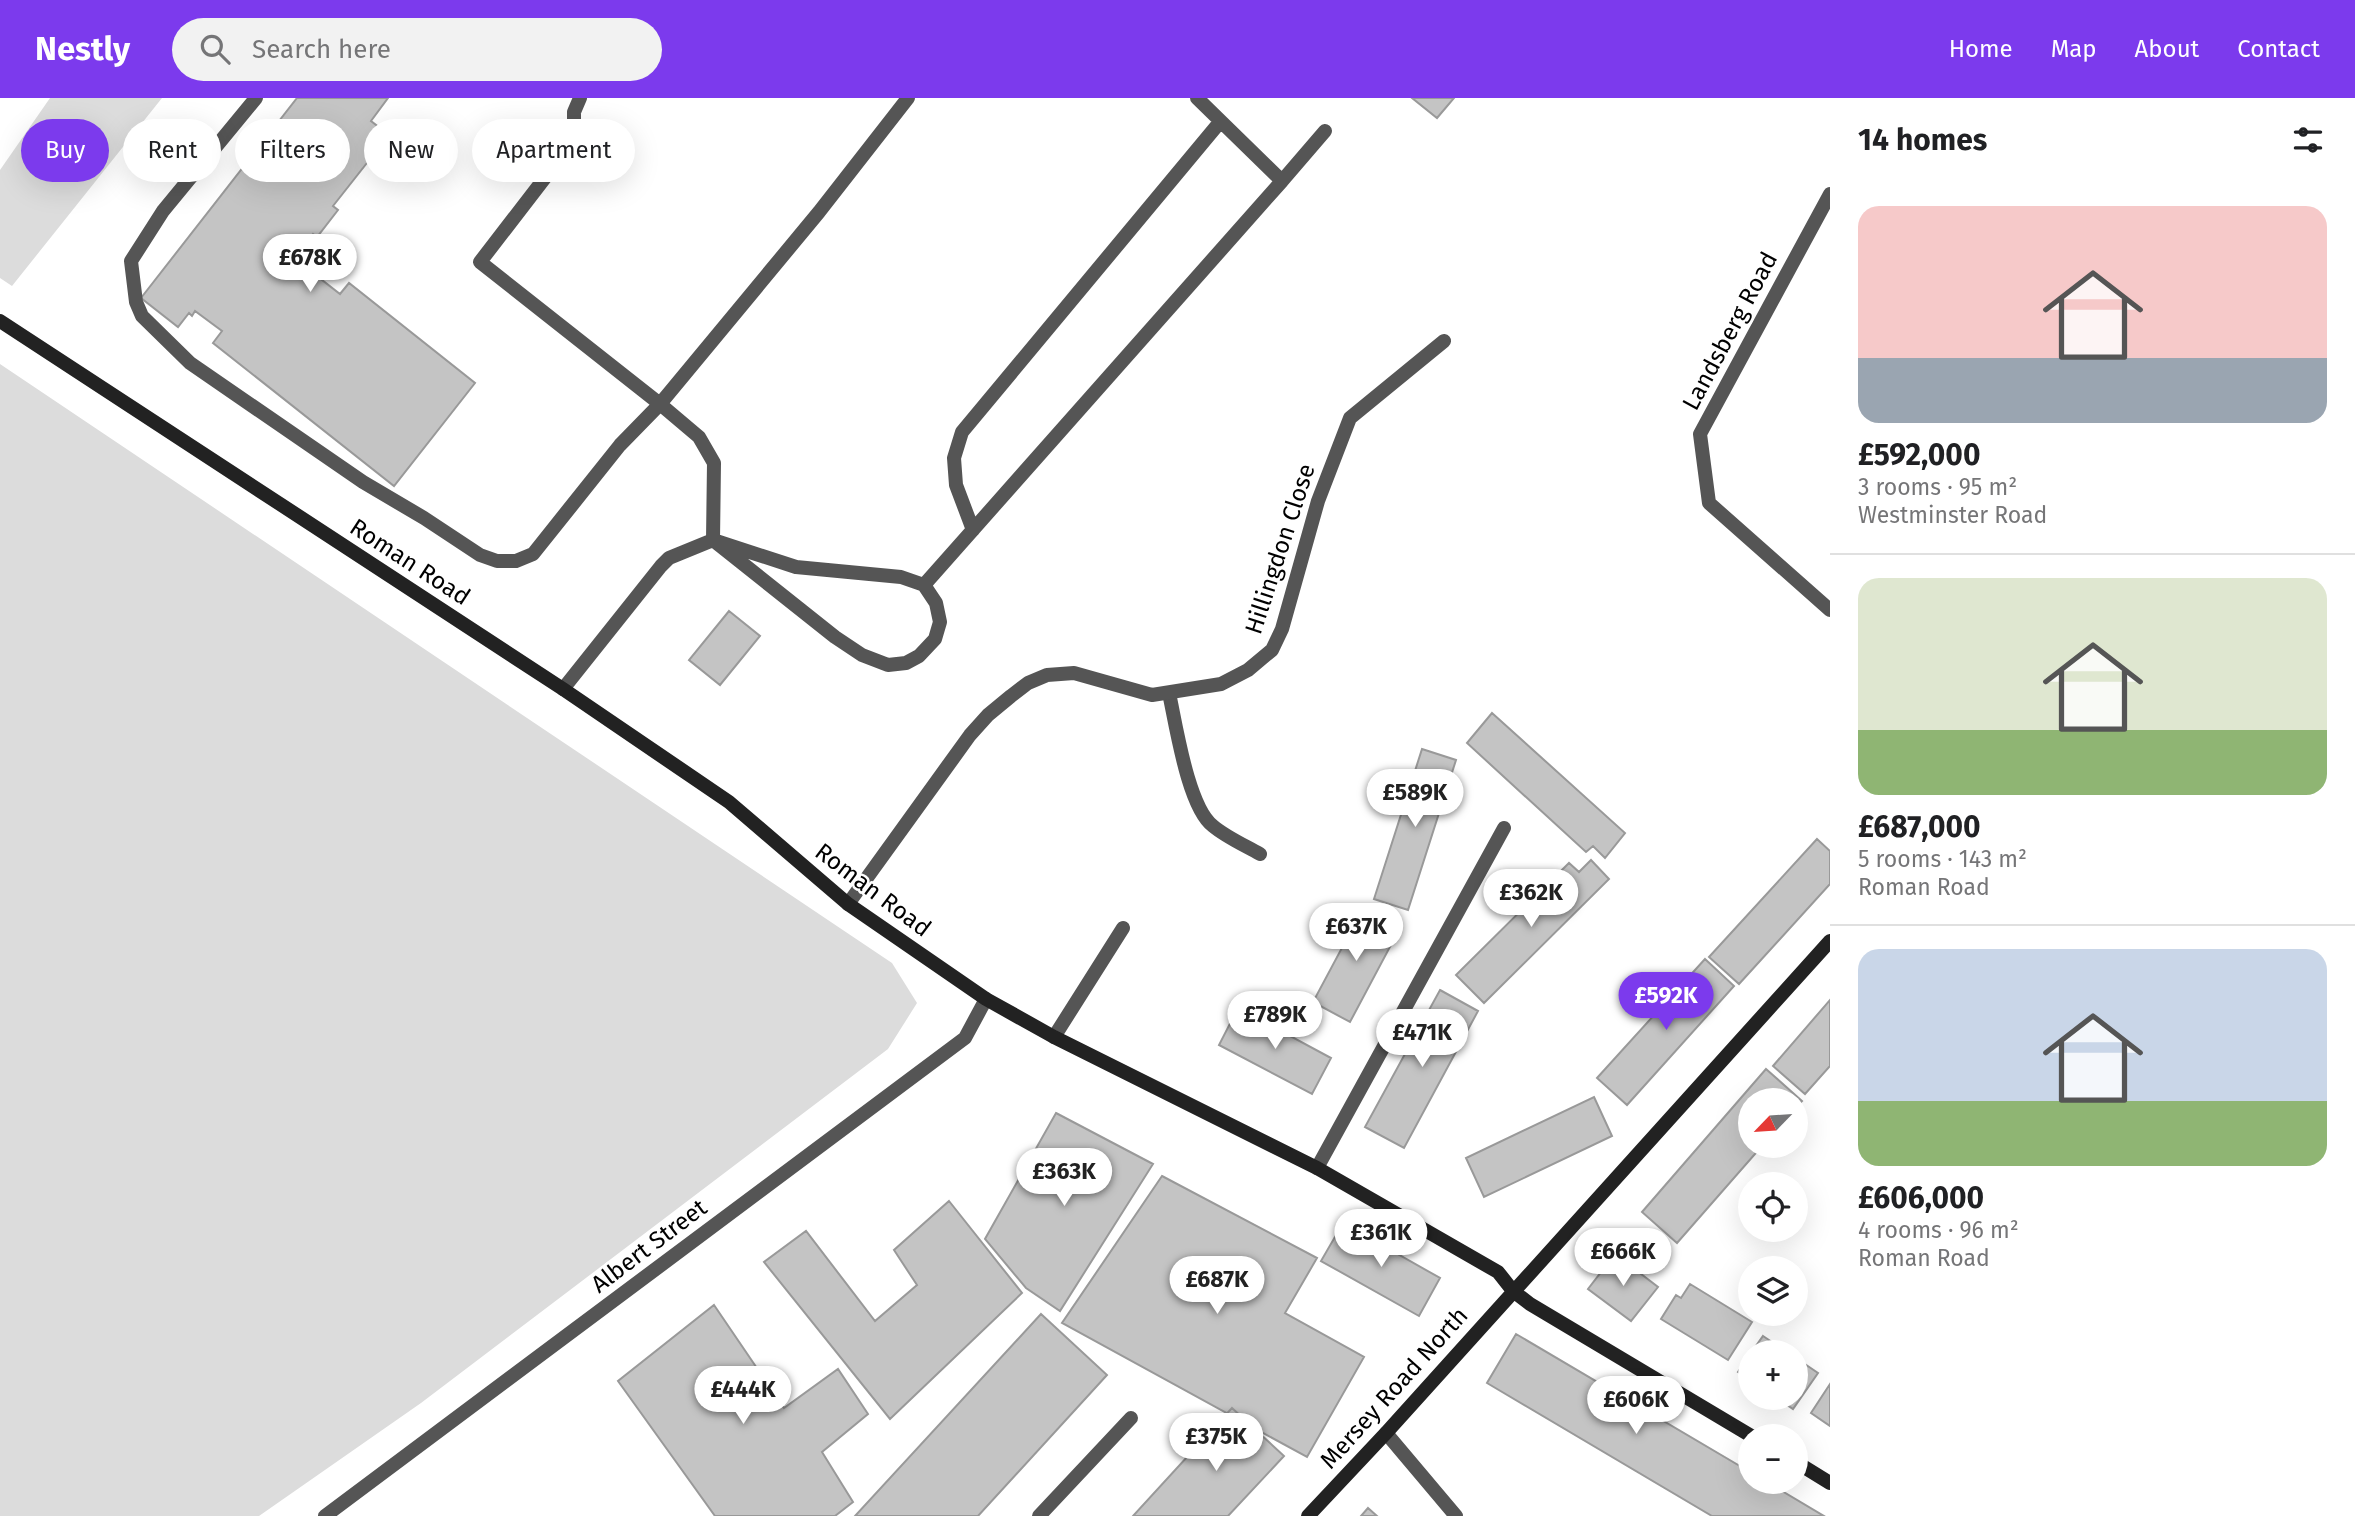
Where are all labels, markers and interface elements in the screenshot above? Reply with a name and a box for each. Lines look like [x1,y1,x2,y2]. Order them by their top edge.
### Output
search box [172,18,662,81]
text: Nestly [35,29,130,69]
icon: search [196,30,234,68]
text: Search here [252,34,391,65]
text: Home [1949,35,2013,63]
text: Map [2051,35,2097,63]
text: About [2135,35,2199,63]
text: Contact [2237,35,2320,63]
chip: Buy [21,119,109,182]
chip: Rent [123,119,221,182]
chip: Filters [235,119,350,182]
chip: New [364,119,458,182]
chip: Apartment [472,119,635,182]
icon: filters [2289,121,2327,159]
text: 14 homes [1858,122,1987,158]
pin: £678K [261,234,359,294]
text: £678K [279,243,341,271]
street label: Landsberg Road [1677,247,1783,415]
icon: home [2030,252,2156,378]
text: £592,000 [1858,437,1980,473]
street label: Hillingdon Close [1239,460,1321,638]
text: 3 rooms · 95 m² [1858,473,2017,501]
text: Westminster Road [1858,501,2047,529]
street label: Roman Road [345,513,475,611]
icon: home [2030,624,2156,750]
pin: £589K [1366,770,1464,829]
text: £589K [1383,778,1447,806]
text: £687,000 [1858,809,1981,845]
street label: Roman Road [810,837,936,943]
text: 5 rooms · 143 m² [1858,845,2027,873]
pin: £362K [1482,870,1580,929]
text: Roman Road [1858,873,1990,901]
text: £362K [1499,878,1563,906]
pin: £637K [1307,904,1405,963]
text: £637K [1325,912,1387,940]
pin: £592K [1617,972,1715,1032]
text: £592K [1635,981,1697,1009]
pin: £789K [1226,992,1324,1051]
icon: home [2030,995,2156,1121]
text: £789K [1243,1000,1307,1028]
pin: £471K [1373,1010,1471,1069]
text: £471K [1392,1018,1452,1046]
north arrow [1738,1088,1808,1158]
map controls [1738,1088,1808,1494]
pin: £363K [1015,1148,1113,1208]
text: £363K [1032,1157,1096,1185]
button: locate [1738,1172,1808,1242]
text: £606,000 [1858,1180,1984,1216]
street label: Albert Street [586,1193,713,1299]
pin: £361K [1332,1210,1430,1269]
text: 4 rooms · 96 m² [1858,1216,2019,1244]
text: £361K [1350,1218,1412,1246]
pin: £666K [1574,1228,1672,1288]
text: £666K [1590,1237,1656,1265]
text: Roman Road [1858,1244,1990,1272]
pin: £687K [1168,1256,1266,1316]
button: layers [1738,1256,1808,1326]
text: £687K [1185,1265,1249,1293]
street label: Mersey Road North [1314,1302,1474,1474]
button: + [1738,1340,1808,1410]
pin: £444K [694,1366,792,1426]
text: £444K [710,1375,776,1403]
pin: £606K [1587,1376,1685,1436]
text: £606K [1603,1385,1669,1413]
pin: £375K [1167,1414,1265,1473]
text: £375K [1185,1422,1247,1450]
button: − [1738,1424,1808,1494]

